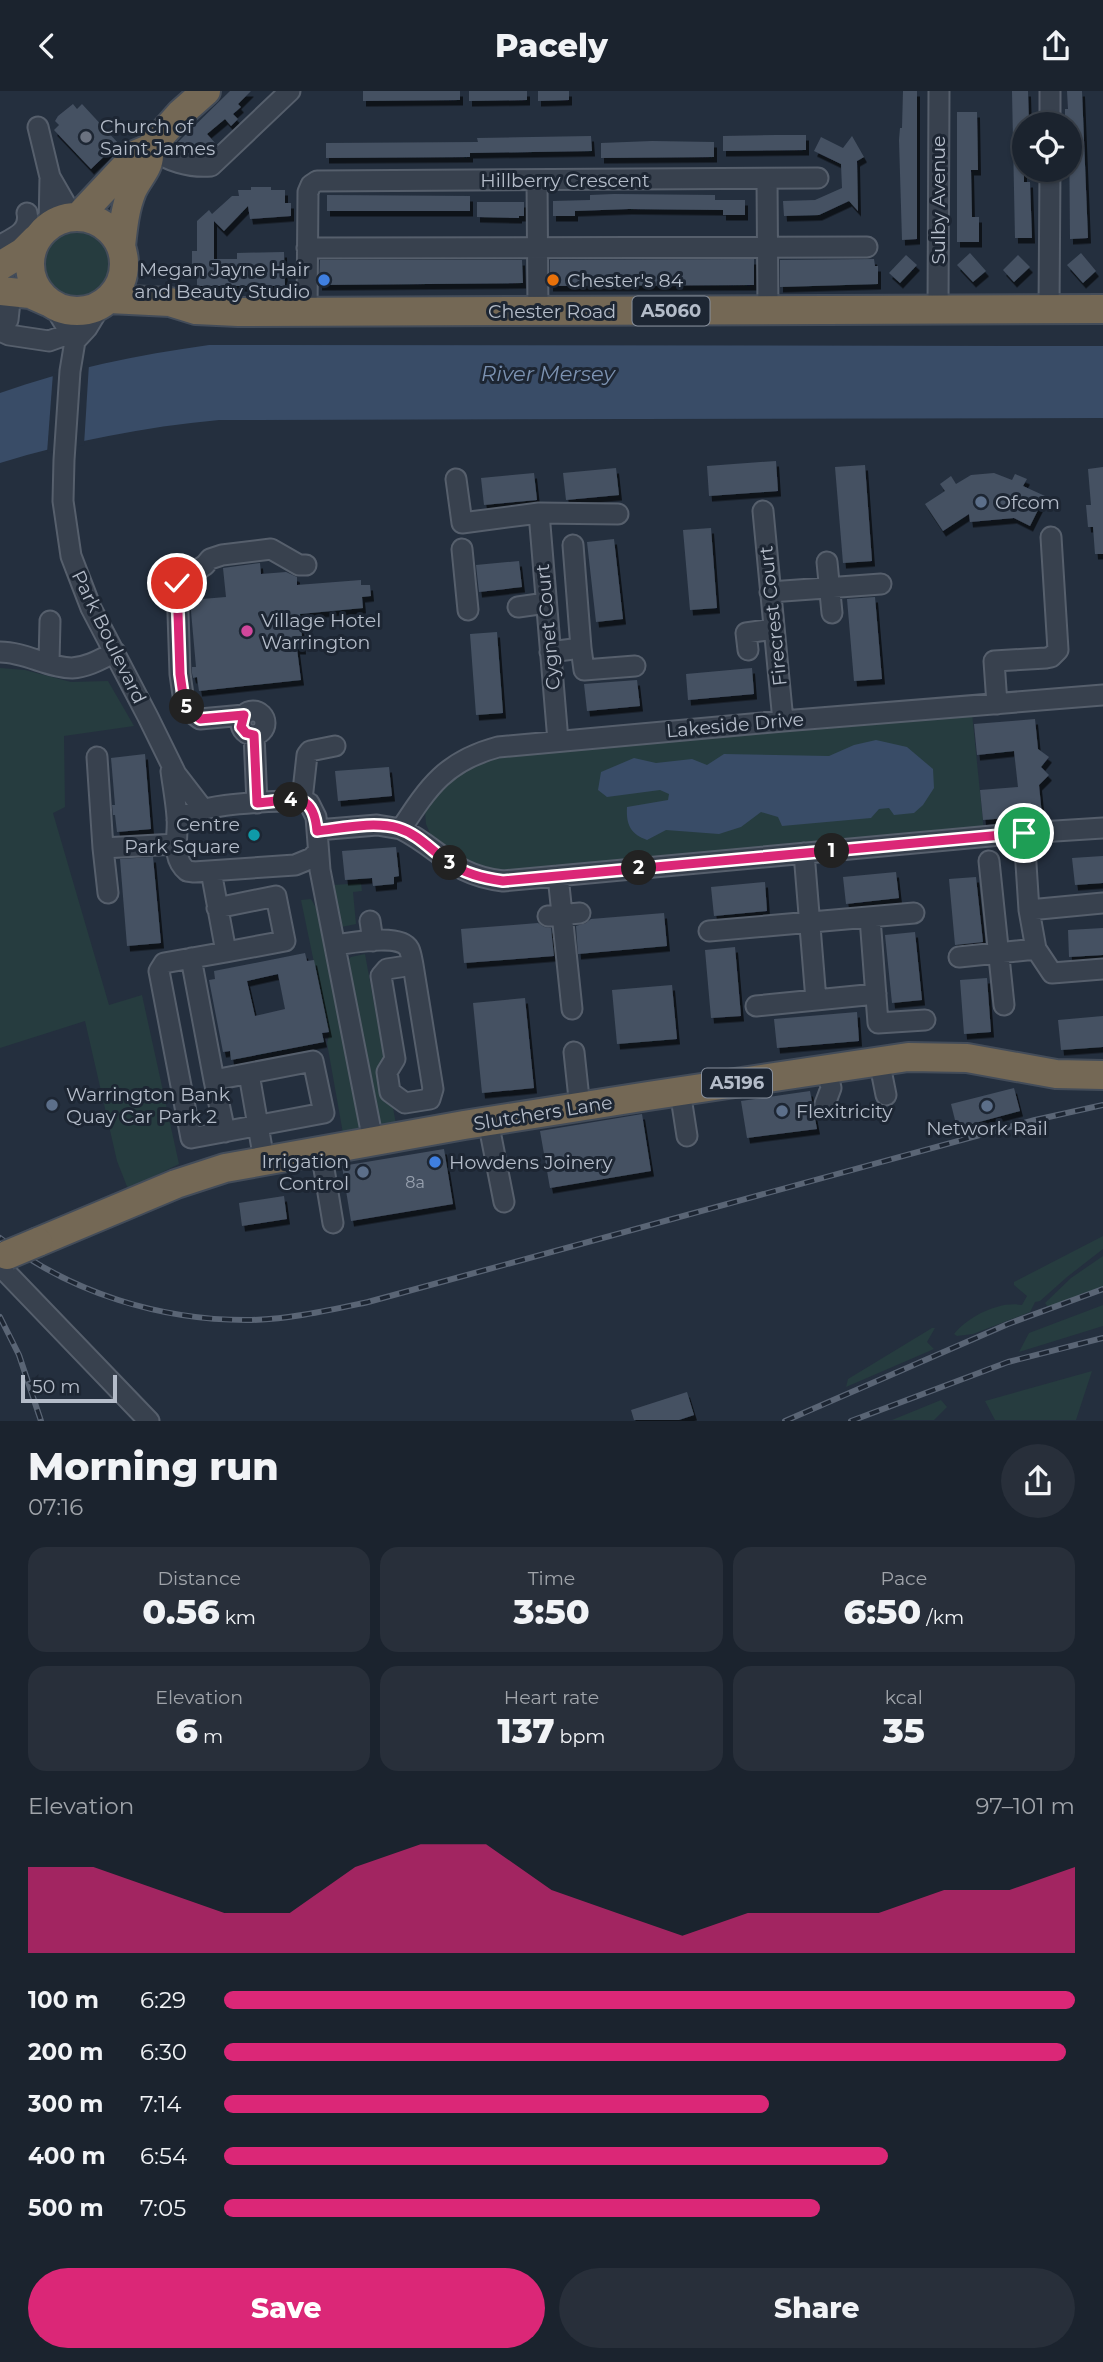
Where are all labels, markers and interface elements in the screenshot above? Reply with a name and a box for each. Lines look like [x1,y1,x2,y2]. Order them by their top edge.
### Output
text: Pacely [495,26,608,65]
icon: back [28,27,66,65]
icon: share [1037,27,1075,65]
map controls [1012,112,1082,182]
button: locate [1012,112,1082,182]
place label: Church of Saint James [100,115,215,160]
marker: Church of Saint James [78,129,94,145]
street label: Sulby Avenue [927,135,950,265]
street label: Hillberry Crescent [480,169,650,192]
place label: Megan Jayne Hair and Beauty Studio [134,258,310,303]
place label: Chester's 84 [567,269,684,292]
marker: Megan Jayne Hair and Beauty Studio [316,272,332,288]
marker: Chester's 84 [545,272,561,288]
road number: A5060 [632,296,710,325]
street label: Chester Road [488,300,616,323]
water label: River Mersey [481,361,617,386]
place label: Ofcom [995,491,1060,514]
marker: Ofcom [973,494,989,510]
street label: Firecrest Court [754,544,792,687]
pin [147,553,207,613]
street label: Cygnet Court [531,563,565,691]
icon: check [158,564,196,602]
street label: Park Boulevard [67,567,151,707]
place label: Village Hotel Warrington [261,609,381,654]
marker: Village Hotel Warrington [239,623,255,639]
pin: 5 [170,689,204,725]
text: 5 [181,695,192,718]
street label: Lakeside Drive [665,708,805,742]
pin: 4 [274,783,308,817]
text: 4 [284,788,297,811]
pin [994,803,1054,863]
place label: Centre Park Square [124,813,240,858]
icon: arrive [1005,814,1043,852]
marker: Centre Park Square [246,827,262,843]
pin: 1 [814,833,850,869]
text: 1 [828,839,835,862]
pin: 3 [433,845,468,881]
text: 3 [444,851,455,874]
pin: 2 [622,851,656,885]
text: 2 [633,856,644,879]
road number: A5196 [702,1069,772,1098]
place label: Warrington Bank Quay Car Park 2 [66,1083,231,1128]
street label: Slutchers Lane [472,1091,614,1135]
marker: Warrington Bank Quay Car Park 2 [44,1097,60,1113]
marker: Network Rail [979,1098,995,1114]
place label: Flexitricity [796,1100,893,1123]
marker: Flexitricity [774,1103,790,1119]
place label: Network Rail [926,1117,1048,1140]
place label: Irrigation Control [261,1150,349,1195]
place label: Howdens Joinery [449,1151,613,1174]
marker: Howdens Joinery [427,1154,443,1170]
marker: Irrigation Control [355,1164,371,1180]
house number: 8a [405,1173,425,1192]
scale bar [21,1371,117,1403]
text: 50 m [32,1375,80,1398]
text: Morning run [28,1443,279,1490]
button: share [1001,1444,1075,1518]
text: 07:16 [28,1493,83,1521]
text: Distance [157,1567,241,1590]
text: Time [528,1567,575,1590]
text: Pace [881,1567,927,1590]
text: 0.56 [142,1590,220,1633]
text: 3:50 [513,1590,590,1633]
text: 6:50 [843,1590,921,1633]
text: km [220,1606,256,1629]
text: /km [921,1606,964,1629]
text: Elevation [155,1686,243,1709]
text: Heart rate [504,1686,599,1709]
text: kcal [885,1686,923,1709]
text: 6 [175,1709,198,1752]
text: 137 [497,1709,555,1752]
text: 35 [883,1709,925,1752]
text: m [198,1725,223,1748]
text: bpm [555,1725,606,1748]
text: Elevation [28,1792,134,1820]
text: 97–101 m [975,1792,1075,1820]
text: 100 m [28,1986,99,2014]
text: 6:29 [140,1986,186,2014]
text: 200 m [28,2038,103,2066]
text: 6:30 [140,2038,187,2066]
text: 300 m [28,2090,104,2118]
text: 7:14 [140,2090,181,2118]
text: 400 m [28,2142,106,2170]
text: 6:54 [140,2142,187,2170]
text: 500 m [28,2194,104,2222]
text: 7:05 [140,2194,186,2222]
button: Save [28,2268,545,2348]
button: Share [559,2268,1075,2348]

